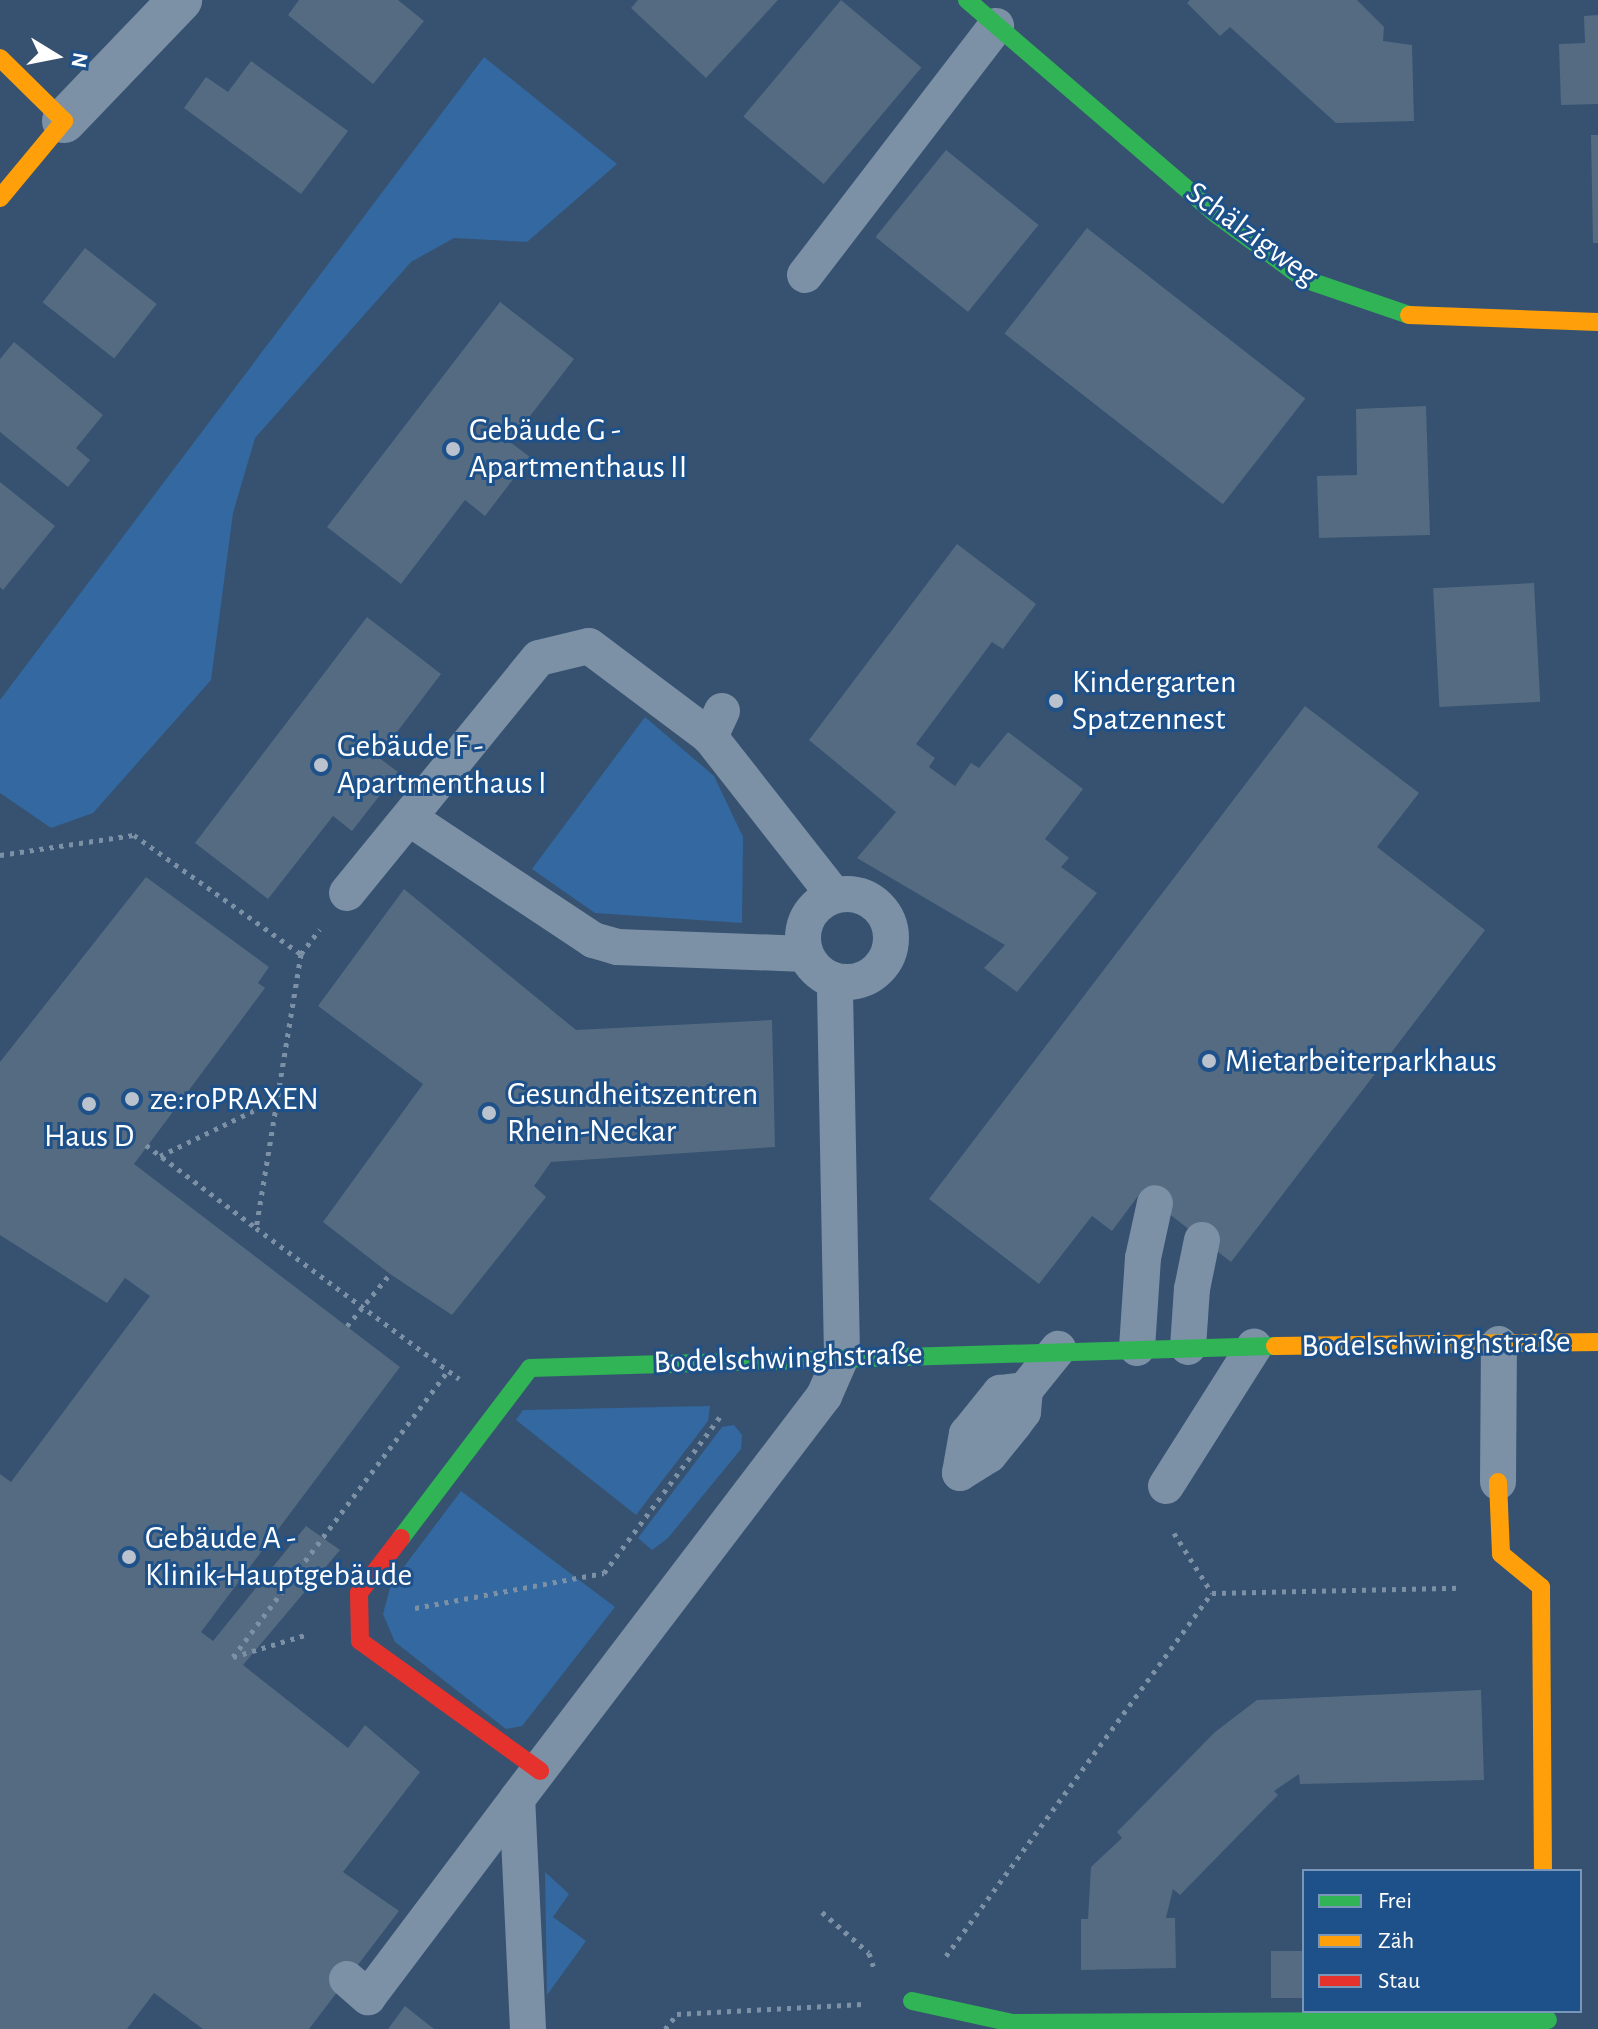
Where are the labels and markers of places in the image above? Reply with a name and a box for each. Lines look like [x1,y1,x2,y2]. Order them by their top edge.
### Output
place label: Gebäude G - Apartmenthaus II [469,412,687,487]
marker: Gebäude G - Apartmenthaus II [444,440,462,458]
place label: Kindergarten Spatzennest [1072,664,1236,739]
marker: Kindergarten Spatzennest [1047,692,1065,710]
place label: Gebäude F - Apartmenthaus I [337,728,547,803]
marker: Gebäude F - Apartmenthaus I [312,756,330,774]
place label: Mietarbeiterparkhaus [1225,1042,1497,1080]
marker: Mietarbeiterparkhaus [1200,1052,1218,1070]
place label: Gesundheitszentren Rhein-Neckar [507,1076,758,1151]
place label: ze:roPRAXEN [150,1080,319,1118]
marker: ze:roPRAXEN [121,1088,143,1110]
marker: Haus D [80,1095,98,1113]
marker: Gesundheitszentren Rhein-Neckar [478,1102,500,1124]
place label: Haus D [44,1117,134,1155]
place label: Gebäude A - Klinik-Hauptgebäude [145,1520,412,1595]
marker: Gebäude A - Klinik-Hauptgebäude [120,1548,138,1566]

